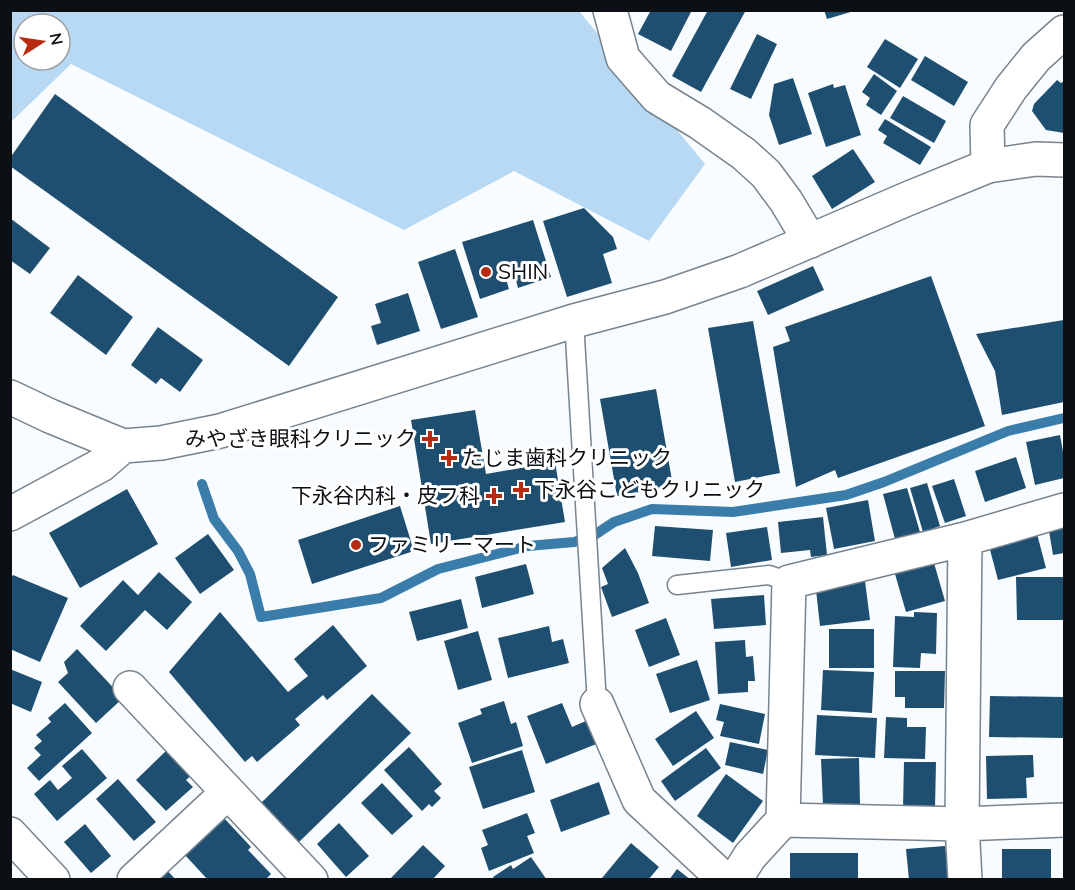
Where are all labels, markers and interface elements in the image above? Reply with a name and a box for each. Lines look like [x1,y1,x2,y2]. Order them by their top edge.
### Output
north arrow [12,12,72,72]
text: N [46,31,68,47]
place label: SHIN [498,258,548,284]
marker: SHIN [479,265,493,279]
place label: みやざき眼科クリニック [185,425,416,451]
marker: みやざき眼科クリニック [421,430,439,448]
place label: たじま歯科クリニック [462,444,672,470]
marker: たじま歯科クリニック [440,449,458,467]
place label: 下永谷こどもクリニック [534,476,765,502]
marker: 下永谷こどもクリニック [512,481,530,499]
place label: 下永谷内科・皮フ科 [291,482,480,508]
marker: 下永谷内科・皮フ科 [485,487,503,505]
place label: ファミリーマート [368,531,536,557]
marker: ファミリーマート [349,538,363,552]

